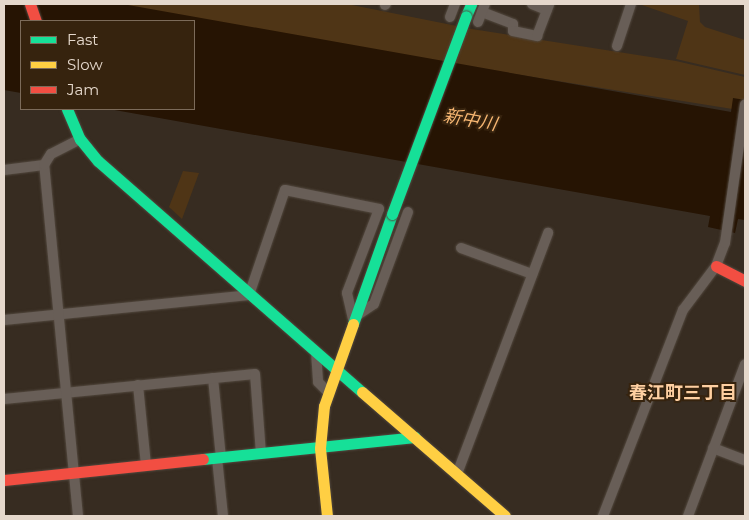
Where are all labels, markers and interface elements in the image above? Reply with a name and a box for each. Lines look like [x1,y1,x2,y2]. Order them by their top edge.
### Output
legend [20,20,195,110]
text: Fast [67,30,98,49]
text: Slow [67,55,103,74]
text: Jam [67,80,99,99]
water label: 新中川 [442,105,498,135]
district label: 春江町三丁目 [629,382,737,404]

